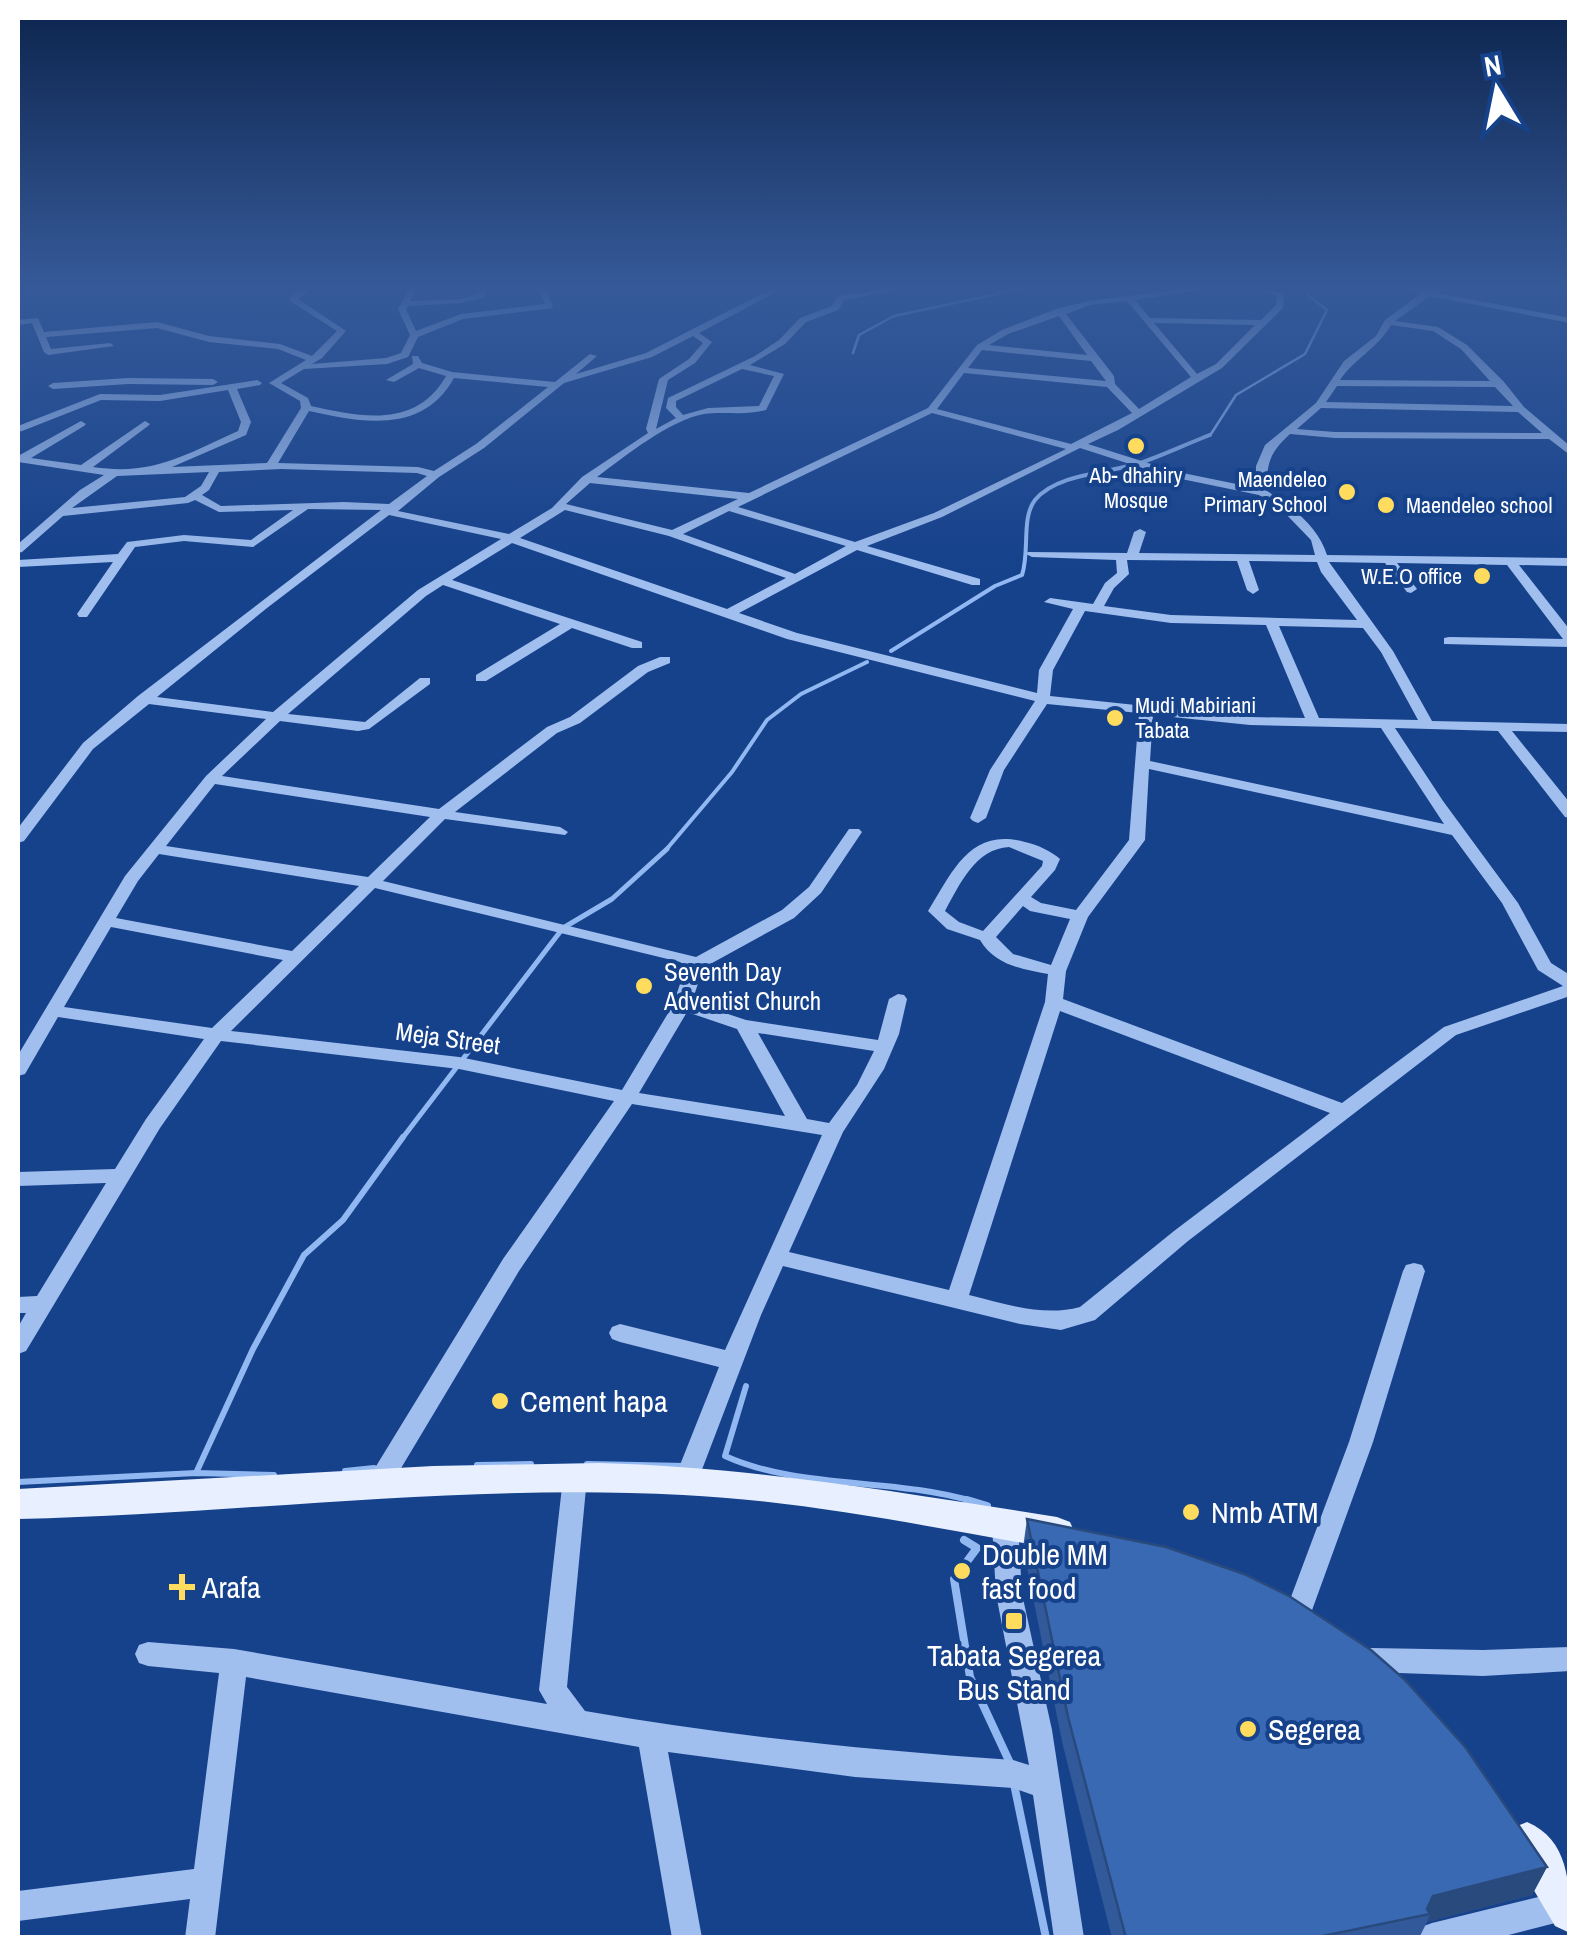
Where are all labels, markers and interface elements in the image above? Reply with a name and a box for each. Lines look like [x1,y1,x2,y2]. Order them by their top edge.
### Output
north arrow [1447,40,1547,140]
text: N [1481,45,1504,86]
marker: Ab- dhahiry Mosque [1125,435,1147,457]
place label: Ab- dhahiry Mosque [1088,460,1183,515]
place label: Maendeleo Primary School [1204,464,1327,519]
marker: Maendeleo Primary School [1336,481,1358,503]
place label: Maendeleo school [1406,490,1552,520]
marker: Maendeleo school [1375,494,1397,516]
place label: W.E.O office [1361,561,1462,591]
marker: W.E.O office [1471,565,1493,587]
place label: Mudi Mabiriani Tabata [1135,690,1256,745]
marker: Mudi Mabiriani Tabata [1104,707,1126,729]
place label: Seventh Day Adventist Church [663,955,821,1018]
marker: Seventh Day Adventist Church [633,975,655,997]
street label: Meja Street [394,1014,503,1062]
place label: Cement hapa [520,1381,668,1421]
marker: Cement hapa [489,1390,511,1412]
place label: Nmb ATM [1211,1492,1319,1532]
marker: Nmb ATM [1180,1501,1202,1523]
place label: Double MM fast food [982,1534,1108,1608]
marker: Double MM fast food [951,1560,973,1582]
place label: Arafa [201,1567,261,1607]
marker: Arafa [171,1576,193,1598]
marker: Tabata Segerea Bus Stand [1003,1610,1025,1632]
place label: Tabata Segerea Bus Stand [927,1635,1101,1709]
place label: Segerea [1268,1709,1361,1749]
marker: Segerea [1237,1718,1259,1740]

